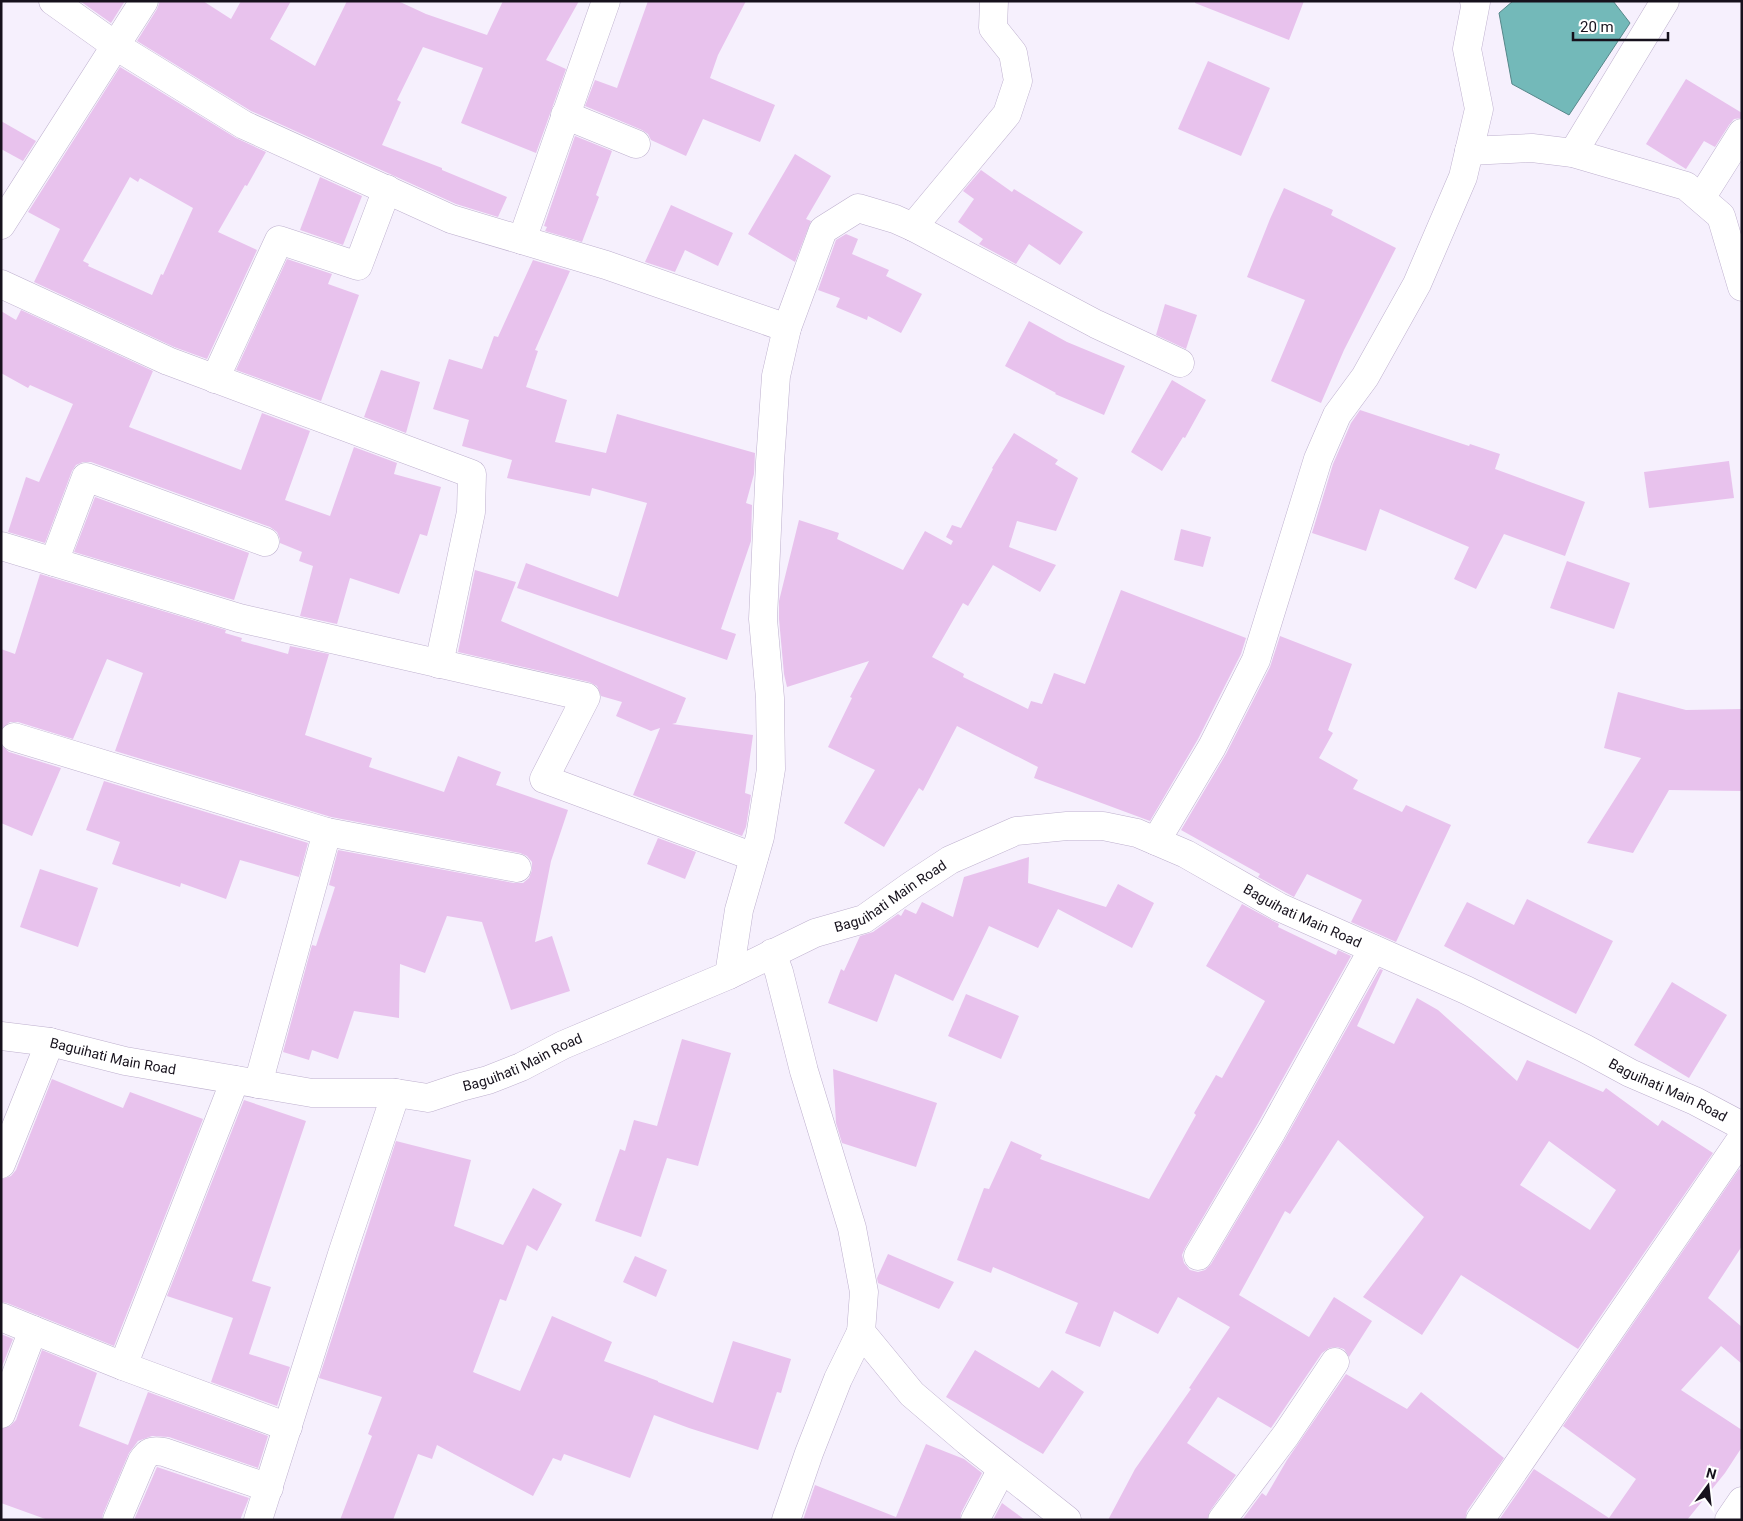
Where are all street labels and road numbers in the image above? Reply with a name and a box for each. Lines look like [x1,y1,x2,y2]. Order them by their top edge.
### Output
street label: Baguihati Main Road [832,857,949,935]
street label: Baguihati Main Road [1241,881,1364,951]
street label: Baguihati Main Road [461,1030,585,1094]
street label: Baguihati Main Road [48,1034,177,1078]
street label: Baguihati Main Road [1606,1055,1730,1125]

